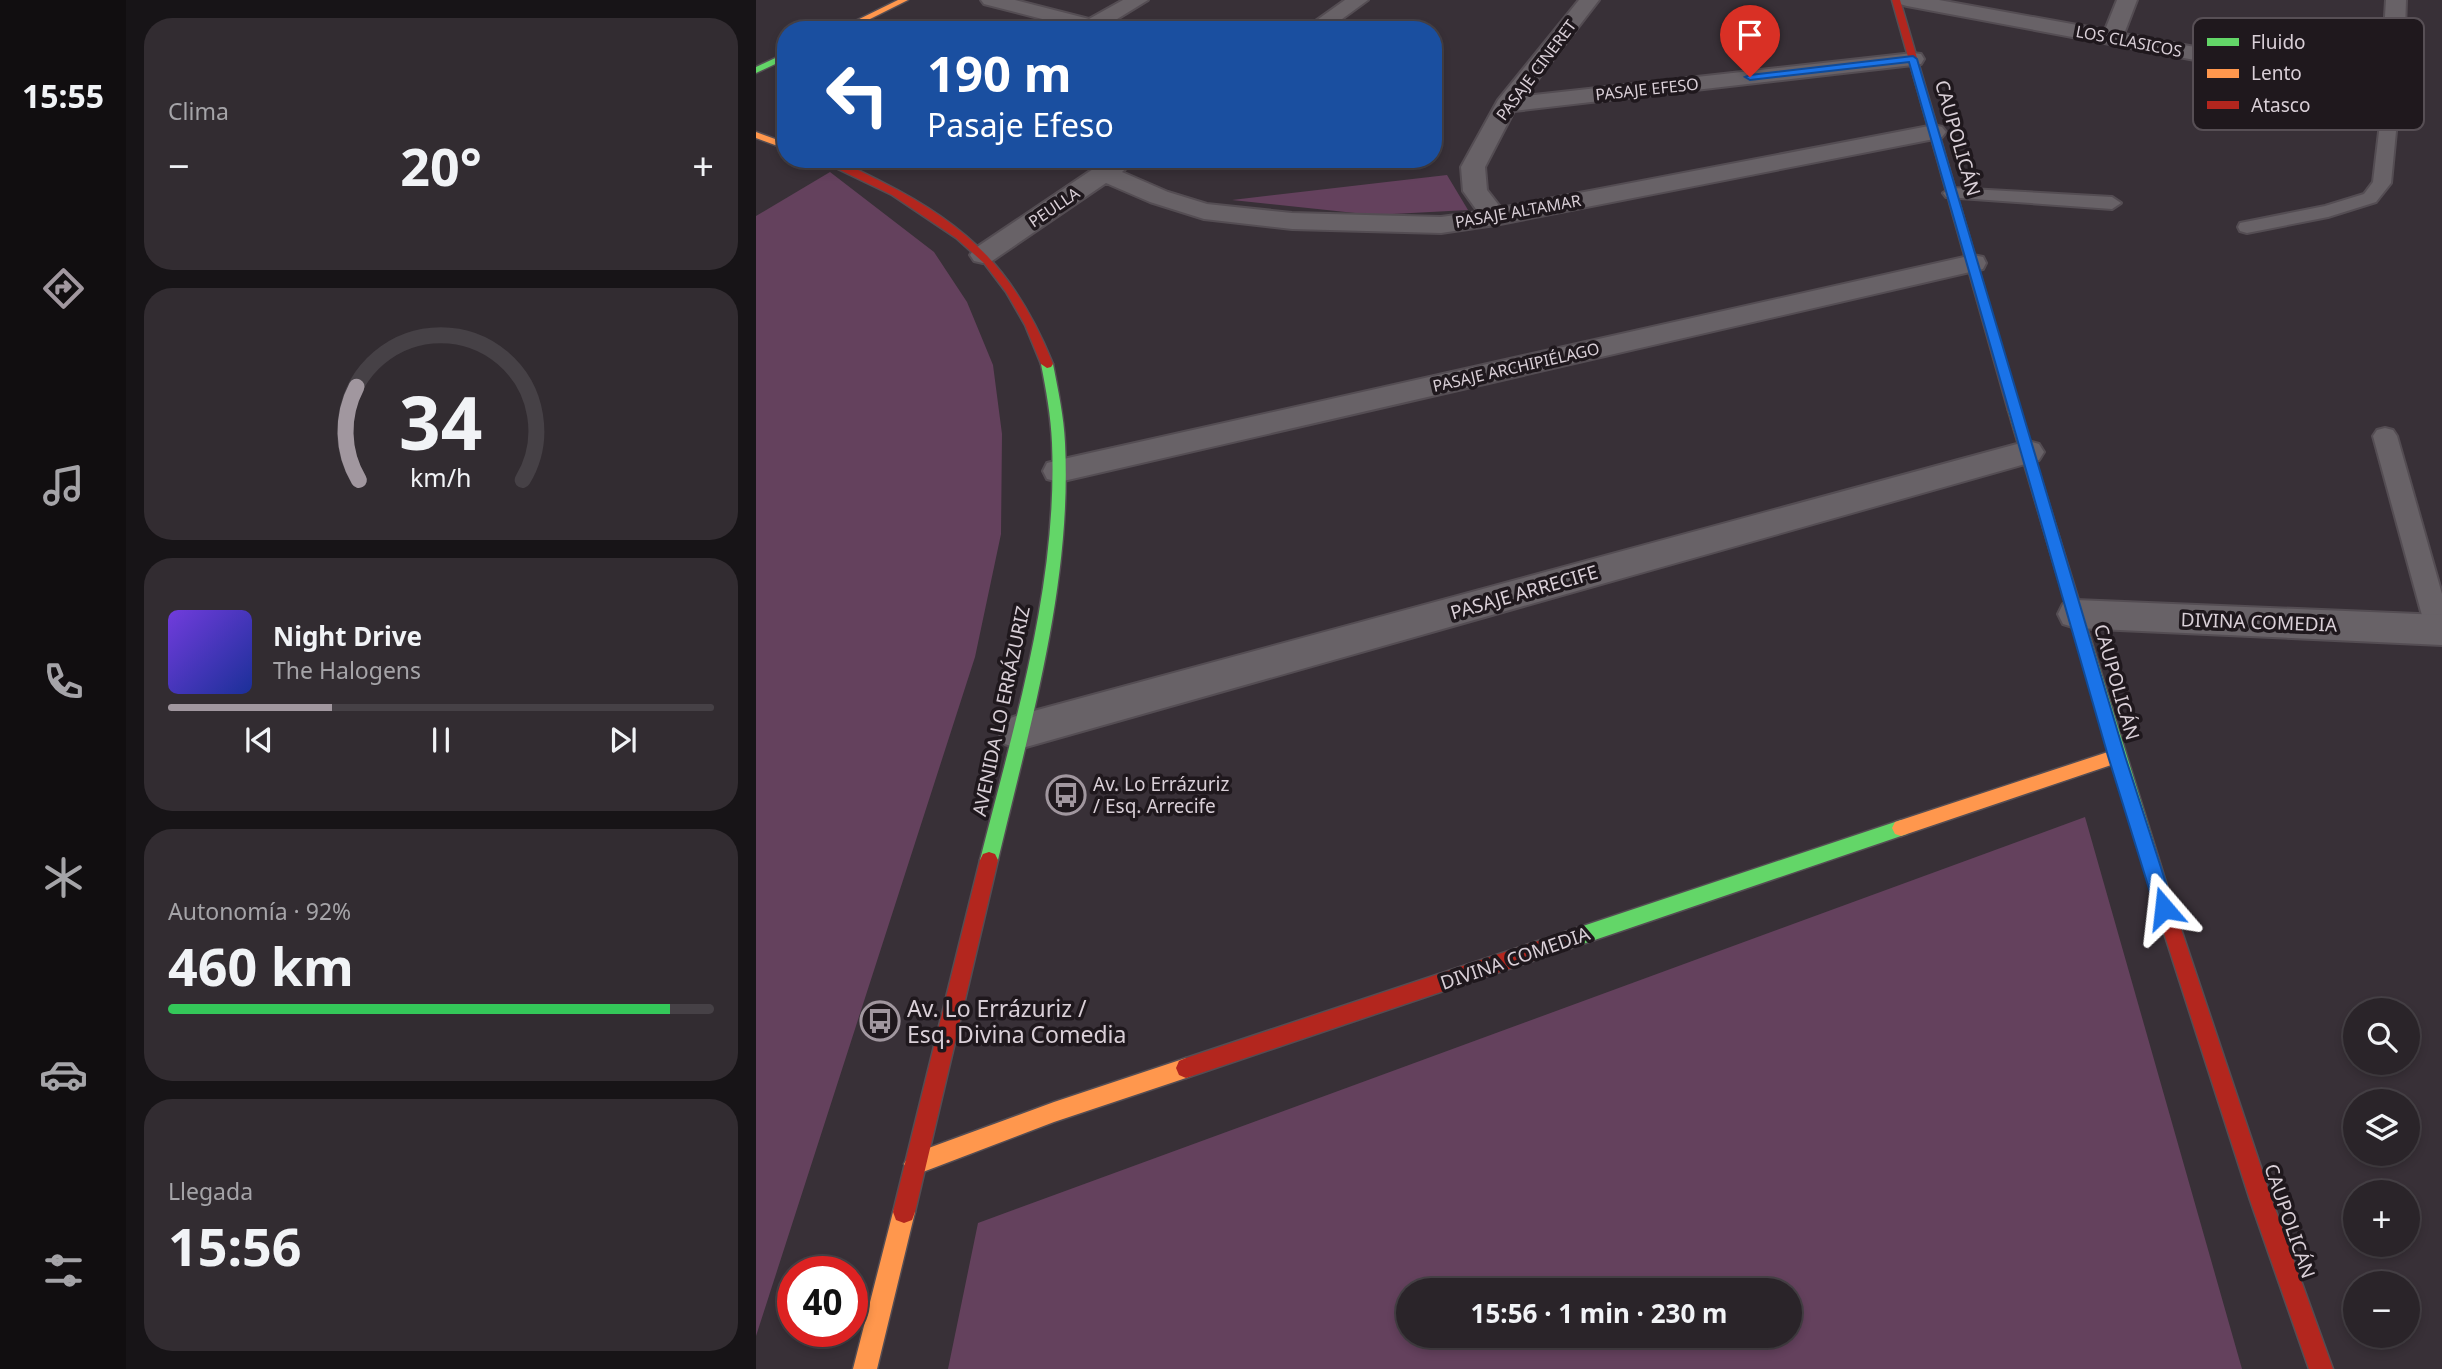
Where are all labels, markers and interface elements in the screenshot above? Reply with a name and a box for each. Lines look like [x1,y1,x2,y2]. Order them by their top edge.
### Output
pin [1720,5,1780,77]
street label: PASAJE CINERET [1491,15,1581,125]
icon: arrive [1731,16,1769,54]
legend [2193,18,2424,130]
street label: LOS CLASICOS [2074,20,2184,62]
text: Fluido [2251,29,2306,55]
text: 190 m [927,40,1072,106]
icon: left [812,49,903,140]
text: Lento [2251,60,2302,86]
street label: PASAJE EFESO [1594,73,1700,105]
text: 15:55 [22,74,104,117]
street label: CAUPOLICÁN [1929,77,1987,199]
text: Atasco [2251,92,2310,118]
text: Clima [168,95,229,127]
text: Pasaje Efeso [927,103,1114,146]
text: 20° [400,130,482,201]
text: − [168,139,190,191]
text: + [692,139,714,191]
street label: PEULLA [1024,181,1085,232]
street label: PASAJE ALTAMAR [1453,189,1583,233]
icon: directions [39,264,88,313]
street label: PASAJE ARCHIPIÉLAGO [1431,337,1601,397]
text: 34 [399,373,483,472]
text: km/h [410,460,472,494]
icon: music [39,461,88,510]
street label: PASAJE ARRECIFE [1447,559,1601,625]
street label: AVENIDA LO ERRÁZURIZ [966,603,1036,819]
street label: DIVINA COMEDIA [2180,606,2338,638]
text: Night Drive [273,618,422,654]
street label: CAUPOLICÁN [2088,621,2146,743]
text: The Halogens [273,654,421,686]
icon: phone [39,657,88,706]
icon: previous [240,721,278,759]
icon: pause [422,721,460,759]
icon: next [604,721,642,759]
place label: Av. Lo Errázuriz / Esq. Arrecife [1093,771,1229,819]
bus stop icon: Av. Lo Errázuriz / Esq. Arrecife [1045,774,1087,816]
icon: climate [39,853,88,902]
position arrow [2127,871,2201,945]
text: Autonomía · 92% [168,895,351,927]
street label: DIVINA COMEDIA [1437,920,1594,996]
text: 460 km [168,930,354,1001]
place label: Av. Lo Errázuriz / Esq. Divina Comedia [907,992,1126,1050]
map controls [2343,998,2420,1348]
button: search [2343,998,2420,1075]
bus stop icon: Av. Lo Errázuriz / Esq. Divina Comedia [859,1000,901,1042]
icon: car [39,1050,88,1099]
button: layers [2343,1089,2420,1166]
street label: CAUPOLICÁN [2258,1160,2322,1282]
text: Llegada [168,1175,253,1207]
button: + [2343,1180,2420,1257]
text: 15:56 [168,1210,302,1281]
icon: filters [39,1246,88,1295]
speed limit sign: 40 [777,1256,868,1347]
button: − [2343,1271,2420,1348]
text: 15:56 · 1 min · 230 m [1471,1295,1727,1331]

